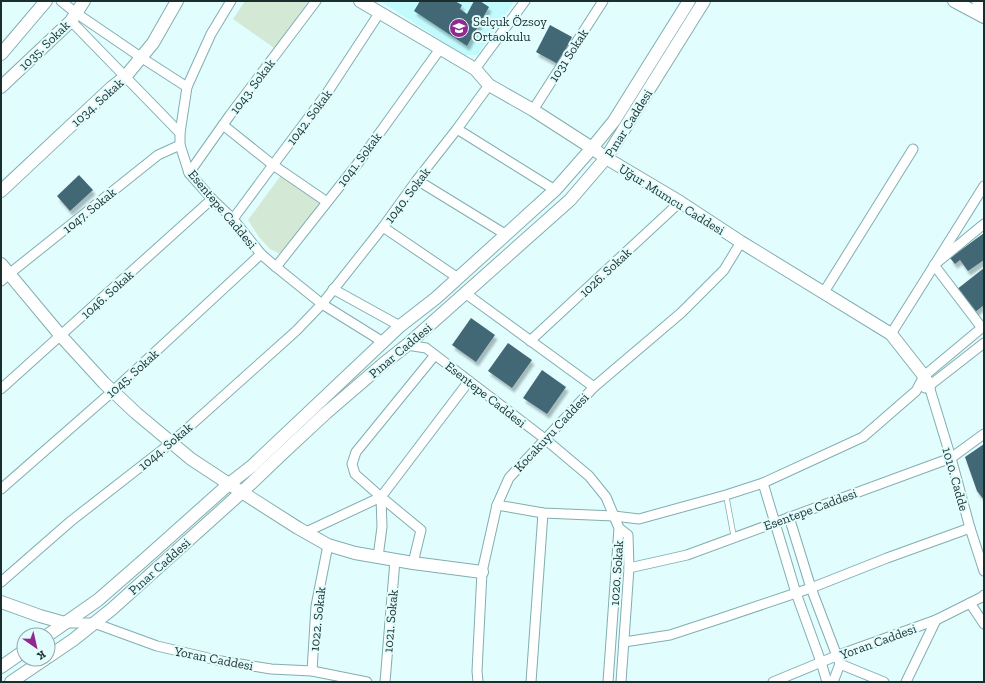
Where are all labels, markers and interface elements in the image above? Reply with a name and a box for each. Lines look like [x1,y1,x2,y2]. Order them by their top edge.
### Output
place label: Selçuk Özsoy Ortaokulu [473,14,547,44]
street label: 1035. Sokak [16,17,73,73]
school or university icon: Selçuk Özsoy Ortaokulu [448,17,470,39]
street label: 1031 Sokak [546,26,591,85]
street label: 1043. Sokak [227,56,278,117]
street label: 1034. Sokak [68,75,127,130]
street label: Pınar Caddesi [602,86,655,160]
street label: 1042. Sokak [284,87,335,148]
street label: 1041. Sokak [334,129,385,189]
street label: Uğur Mumcu Caddesi [616,161,728,238]
street label: 1040. Sokak [382,164,433,226]
street label: Esentepe Caddesi [185,167,260,252]
street label: 1047. Sokak [60,184,119,236]
street label: 1026. Sokak [576,245,634,300]
street label: 1046. Sokak [78,267,137,322]
street label: Pınar Caddesi [366,320,435,381]
street label: 1045. Sokak [103,346,162,401]
street label: Esentepe Caddesi [442,358,529,431]
street label: Kocakuyu Caddesi [511,390,592,475]
street label: 1044. Sokak [135,419,195,473]
street label: 1010. Cadde [939,446,972,513]
street label: Esentepe Caddesi [761,485,859,533]
street label: Pınar Caddesi [126,535,193,598]
street label: 1020. Sokak [607,540,626,606]
street label: 1022. Sokak [307,586,328,652]
street label: 1021. Sokak [380,589,401,653]
street label: Yoran Caddesi [837,621,919,663]
north arrow [16,627,56,667]
street label: Yoran Caddesi [172,643,255,674]
text: K [34,647,48,663]

